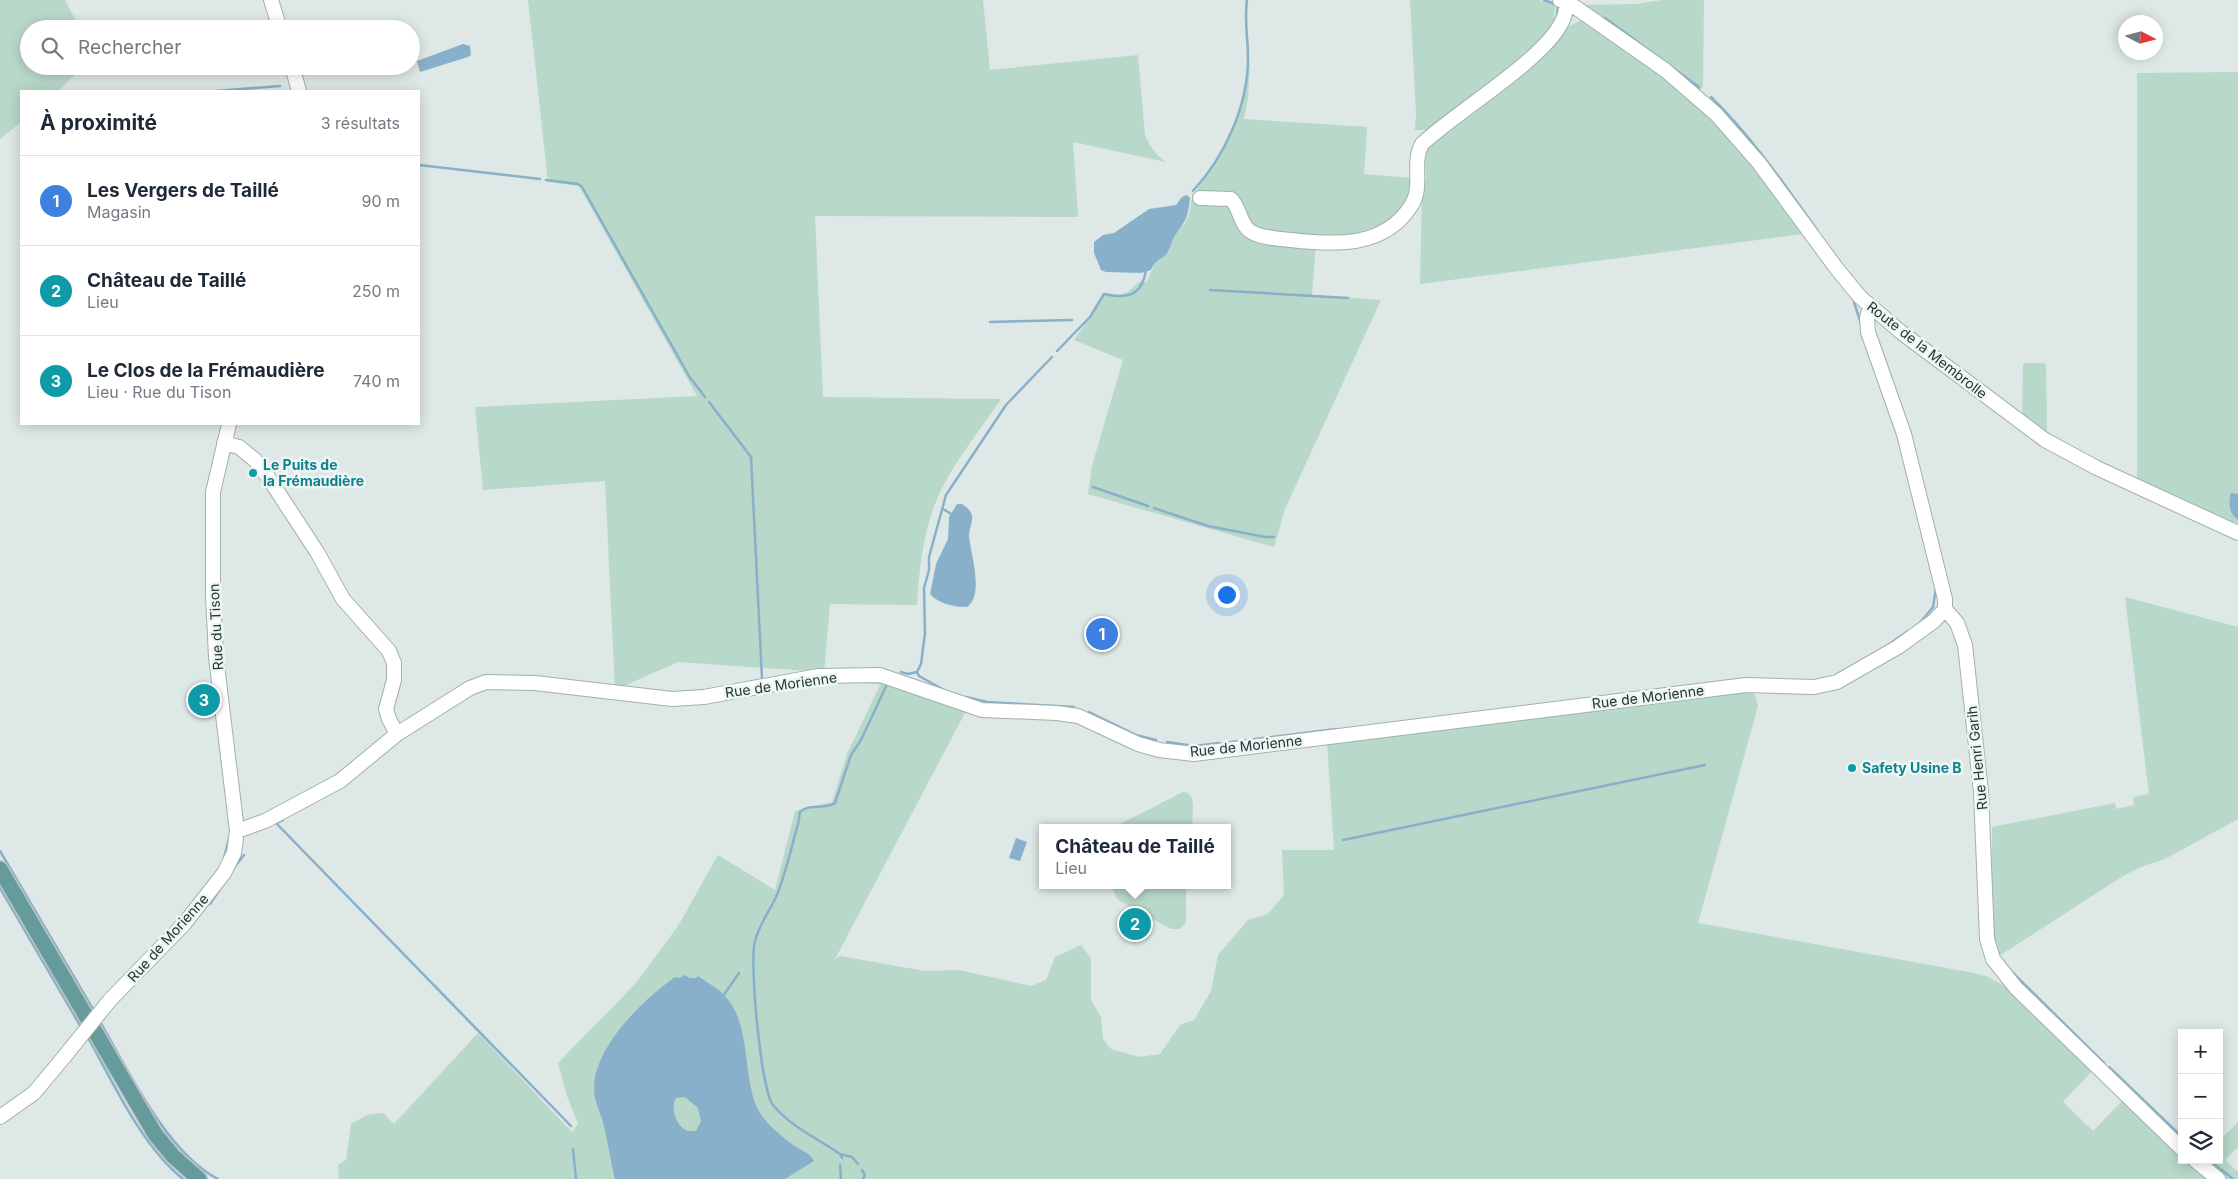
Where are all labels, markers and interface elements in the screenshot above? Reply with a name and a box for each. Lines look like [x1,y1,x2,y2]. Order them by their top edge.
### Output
north arrow [2118,15,2163,60]
search box [20,20,420,75]
icon: search [38,34,66,62]
text: Rechercher [78,36,181,59]
text: À proximité [40,110,157,135]
text: 3 résultats [321,113,400,133]
text: Les Vergers de Taillé [87,179,279,202]
text: 1 [53,191,59,211]
text: 90 m [361,191,400,211]
text: Magasin [87,202,151,222]
text: Château de Taillé [87,269,246,292]
text: 2 [51,281,61,301]
text: 250 m [352,281,400,301]
text: Lieu [87,292,119,312]
street label: Route de la Membrolle [1864,297,1991,402]
text: Le Clos de la Frémaudière [87,359,325,382]
text: 3 [51,371,61,391]
text: 740 m [353,371,400,391]
text: Lieu · Rue du Tison [87,382,231,402]
place label: Le Puits de la Frémaudière [263,456,364,489]
marker: Le Puits de la Frémaudière [247,467,259,479]
your location [1214,582,1240,608]
street label: Rue du Tison [205,583,226,671]
pin: 1 [1086,615,1118,653]
street label: Rue de Morienne [724,668,838,701]
pin: 3 [188,681,220,719]
street label: Rue de Morienne [1591,681,1705,712]
street label: Rue Henri Garih [1963,705,1990,811]
street label: Rue de Morienne [1189,731,1303,760]
place label: Safety Usine B [1862,759,1962,776]
marker: Safety Usine B [1846,762,1858,774]
popup [1039,824,1231,889]
text: Château de Taillé [1055,835,1215,858]
text: Lieu [1055,858,1087,878]
street label: Rue de Morienne [124,890,212,985]
pin: 2 [1119,905,1151,943]
map controls [2178,1029,2223,1164]
button: + [2178,1029,2223,1074]
button: − [2178,1074,2223,1119]
button: layers [2178,1119,2223,1164]

